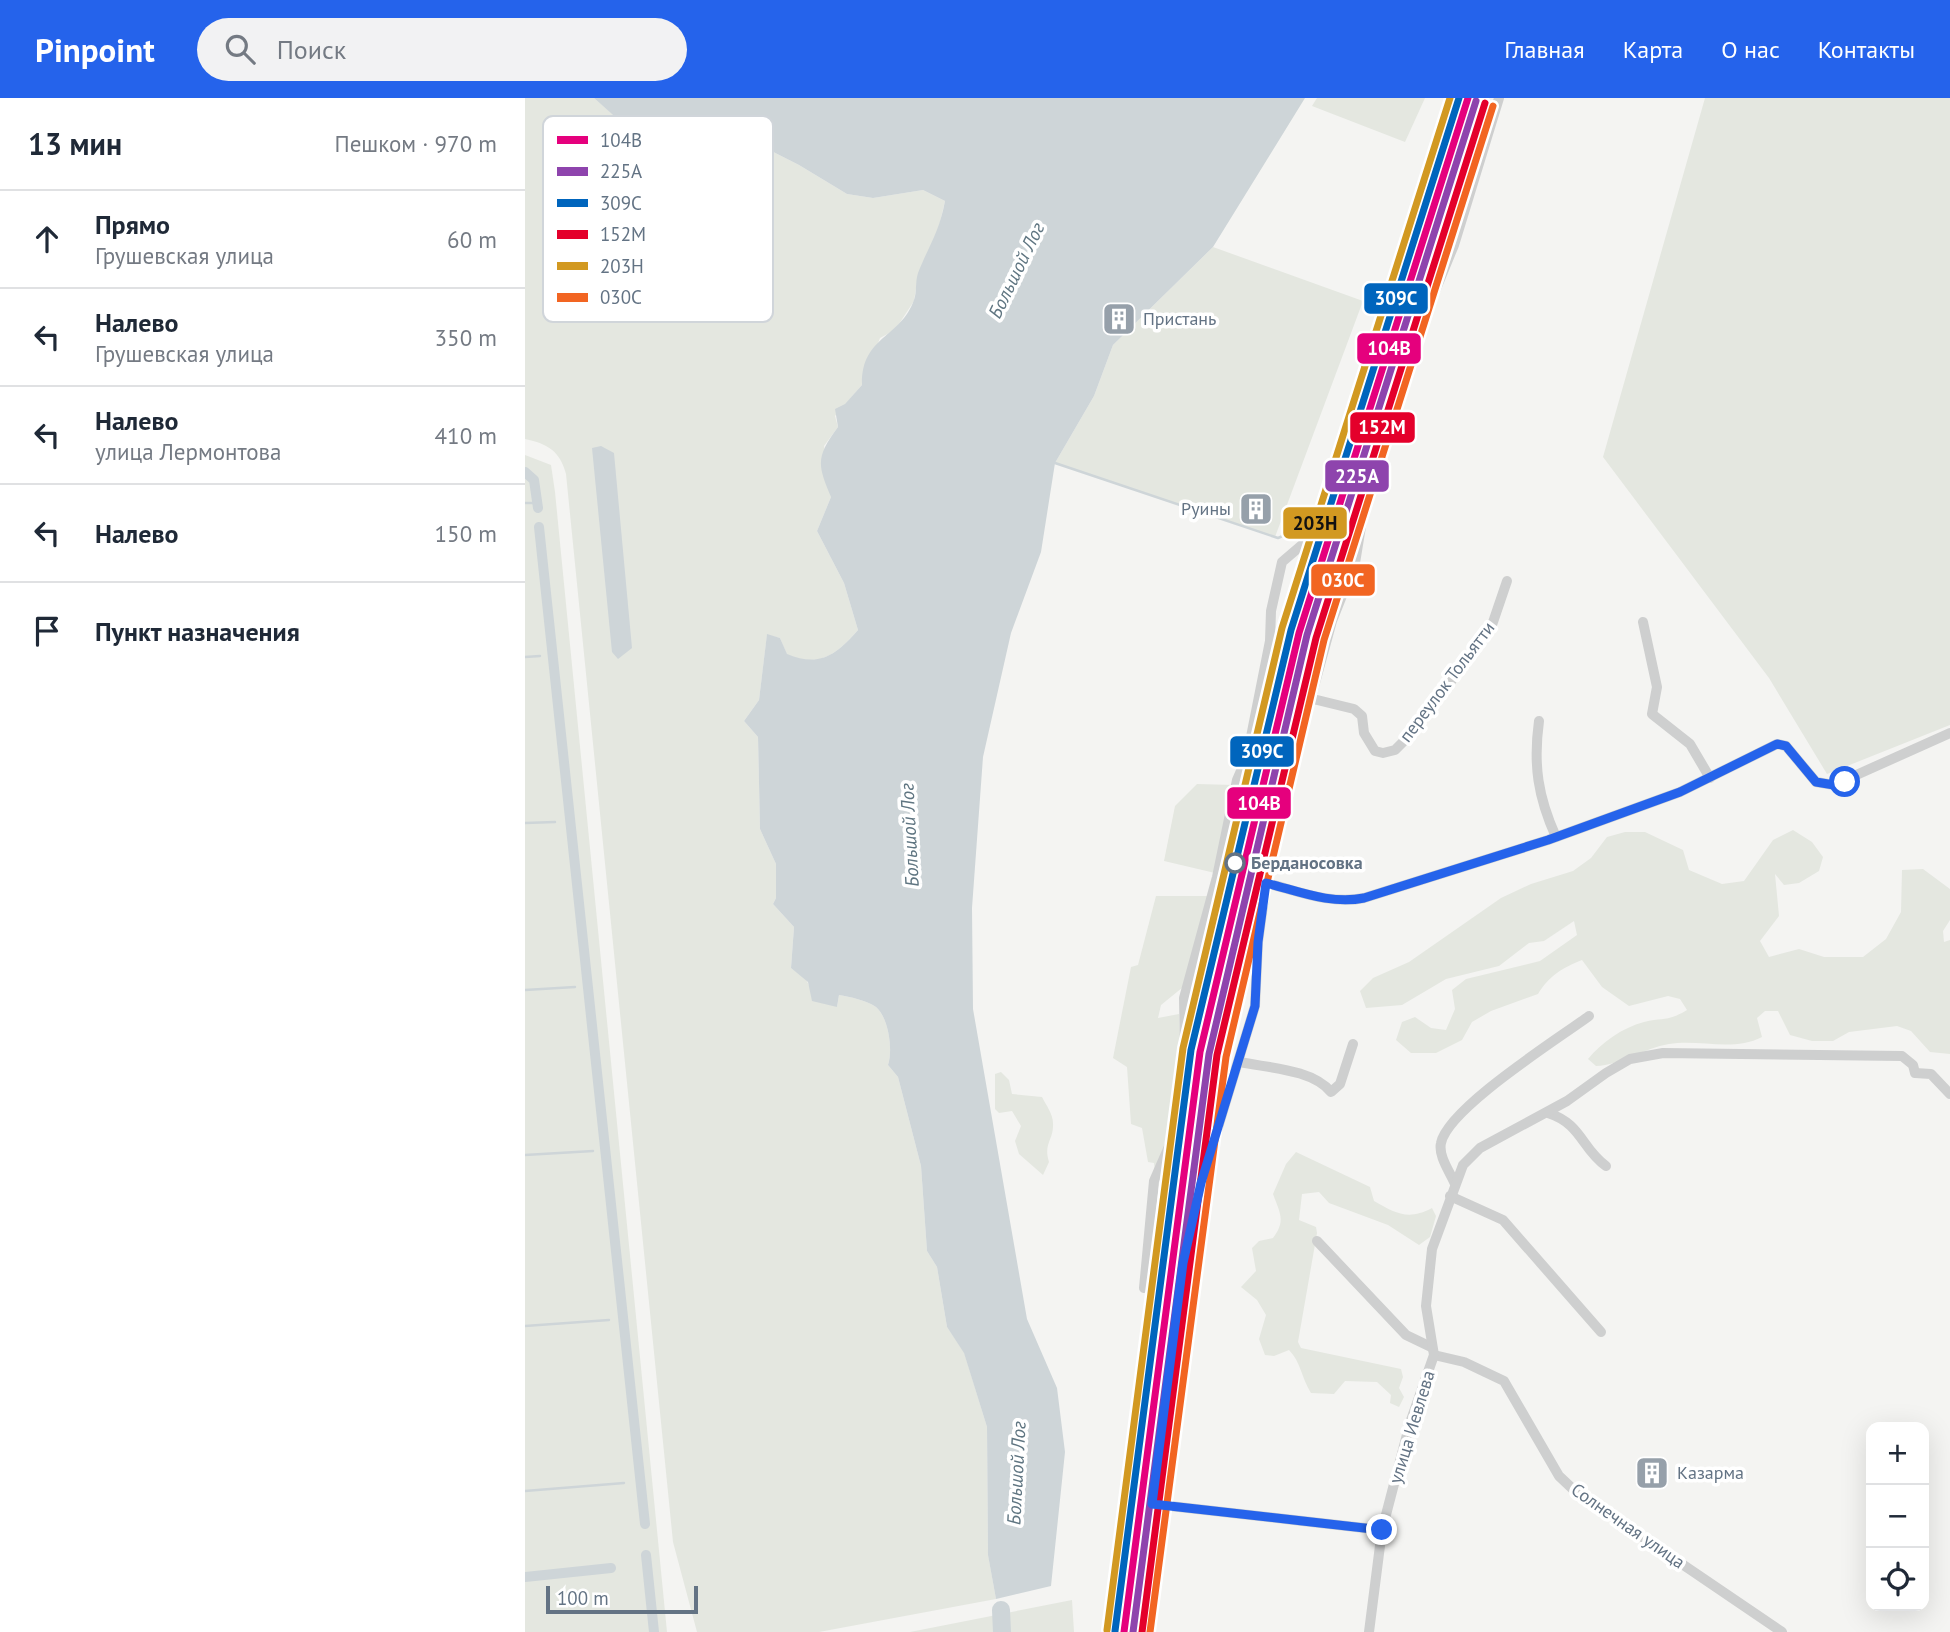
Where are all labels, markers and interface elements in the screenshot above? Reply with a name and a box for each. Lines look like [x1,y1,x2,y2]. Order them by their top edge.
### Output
search box [197,18,687,81]
text: Pinpoint [35,28,155,71]
icon: search [221,30,259,68]
text: Поиск [277,33,346,66]
text: Главная [1504,34,1585,65]
text: Карта [1623,34,1683,65]
text: О нас [1721,34,1780,65]
text: Контакты [1818,34,1915,65]
legend [543,116,773,322]
text: 13 мин [28,124,122,163]
text: 104В [600,128,642,152]
text: Пешком · 970 m [334,129,497,158]
text: 225А [600,159,642,183]
text: 309С [600,191,642,215]
text: Прямо [95,208,170,241]
water label: Большой Лог [982,218,1050,322]
icon: ahead [28,220,66,258]
text: 152М [600,222,646,246]
text: 60 m [447,225,497,254]
text: Грушевская улица [95,241,274,270]
text: 203Н [600,254,644,278]
line badge: 309С [1363,282,1429,315]
text: 030C [600,285,642,309]
text: 309С [1375,286,1418,310]
building icon: Пристань [1100,300,1138,338]
text: Налево [95,306,179,339]
place label: Пристань [1143,307,1216,330]
icon: left [28,318,66,356]
text: 350 m [435,323,497,352]
line badge: 104В [1356,332,1422,365]
text: 104В [1367,336,1411,360]
text: Грушевская улица [95,339,274,368]
text: Налево [95,404,179,437]
line badge: 152М [1349,411,1416,444]
text: 152М [1358,415,1406,439]
icon: left [28,416,66,454]
text: 410 m [435,421,497,450]
text: улица Лермонтова [95,437,282,466]
line badge: 225А [1324,459,1390,493]
text: 225А [1335,464,1379,488]
building icon: Руины [1237,490,1275,528]
place label: Руины [1181,497,1231,520]
line badge: 203Н [1282,506,1348,540]
text: 203Н [1293,511,1337,535]
icon: left [28,514,66,552]
text: Налево [95,517,179,550]
text: 150 m [435,519,497,548]
line badge: 030C [1310,563,1376,597]
text: 030C [1322,568,1365,592]
icon: arrive [28,612,66,650]
text: Пункт назначения [95,615,300,648]
street label: переулок Тольятти [1394,617,1499,747]
line badge: 309С [1229,735,1295,768]
text: 309С [1241,739,1284,763]
route start [1829,766,1860,797]
water label: Большой Лог [894,782,924,887]
line badge: 104В [1226,786,1292,820]
text: 104В [1237,791,1281,815]
place label: Берданосовка [1251,851,1363,874]
marker: Берданосовка [1225,853,1245,873]
street label: улица Иевлева [1383,1367,1440,1486]
water label: Большой Лог [1001,1420,1031,1525]
map controls [1866,1422,1929,1611]
button: + [1866,1422,1929,1485]
building icon: Казарма [1633,1454,1671,1492]
place label: Казарма [1677,1461,1744,1484]
street label: Солнечная улица [1567,1478,1690,1573]
button: − [1866,1485,1929,1548]
route end [1366,1514,1397,1545]
button: locate [1866,1548,1929,1611]
scale bar [546,1583,698,1615]
text: 100 m [557,1586,609,1610]

